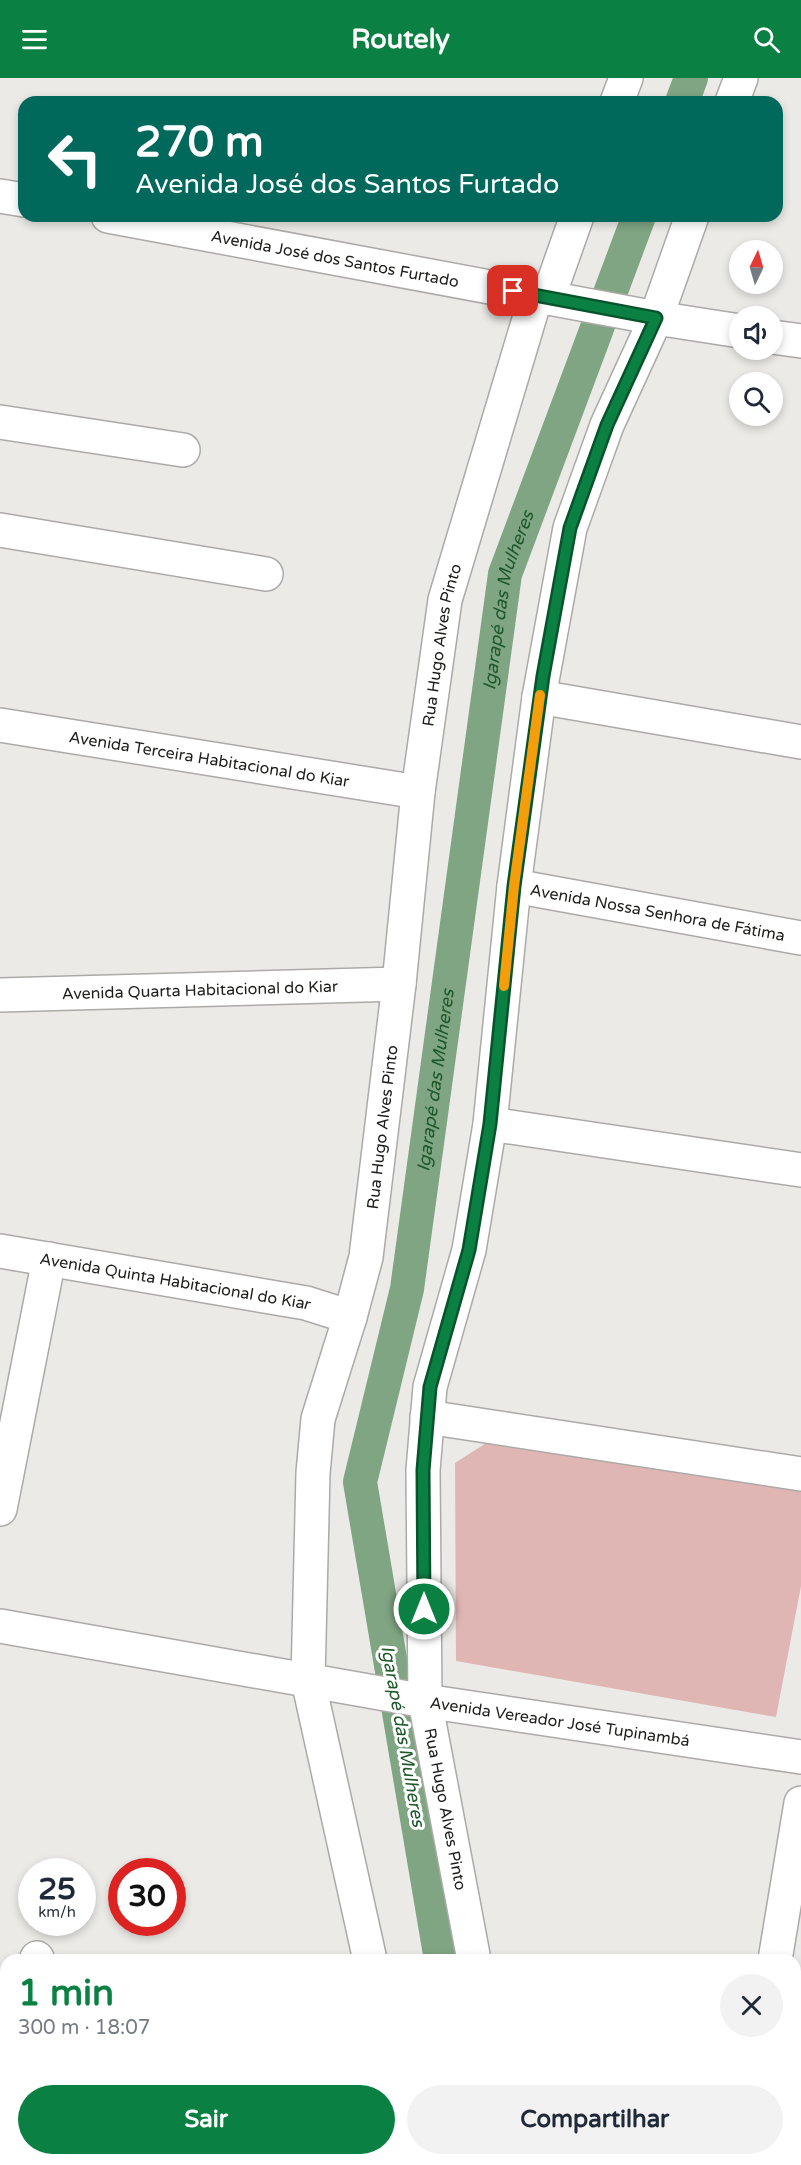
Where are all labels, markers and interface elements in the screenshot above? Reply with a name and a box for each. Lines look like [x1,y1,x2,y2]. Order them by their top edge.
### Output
icon: menu [18,23,51,56]
text: Routely [351,23,450,56]
icon: search [750,23,783,56]
text: 270 m [135,117,264,168]
icon: left [36,120,114,198]
text: Avenida José dos Santos Furtado [135,168,559,201]
street label: Avenida José dos Santos Furtado [209,226,460,292]
north arrow [729,240,783,294]
map controls [729,240,783,426]
pin [487,265,538,316]
icon: arrive [496,274,529,307]
button: sound [729,306,783,360]
button: search [729,372,783,426]
water label: Igarapé das Mulheres [478,506,539,691]
street label: Rua Hugo Alves Pinto [418,561,466,728]
street label: Avenida Terceira Habitacional do Kiar [68,727,352,792]
street label: Avenida Nossa Senhora de Fátima [528,880,787,946]
street label: Avenida Quarta Habitacional do Kiar [62,977,339,1004]
water label: Igarapé das Mulheres [412,987,459,1173]
street label: Rua Hugo Alves Pinto [363,1044,403,1210]
street label: Avenida Quinta Habitacional do Kiar [38,1249,314,1315]
position arrow [392,1577,456,1641]
water label: Igarapé das Mulheres [376,1644,430,1830]
street label: Avenida Vereador José Tupinambá [428,1693,691,1751]
street label: Rua Hugo Alves Pinto [419,1726,471,1892]
speed limit sign: 30 [108,1858,186,1936]
text: 25 [38,1871,76,1908]
text: km/h [38,1903,76,1921]
text: 1 min [18,1972,114,2015]
button: close [720,1974,783,2037]
text: 300 m · 18:07 [18,2016,150,2040]
button: Sair [18,2085,395,2154]
button: Compartilhar [407,2085,783,2154]

